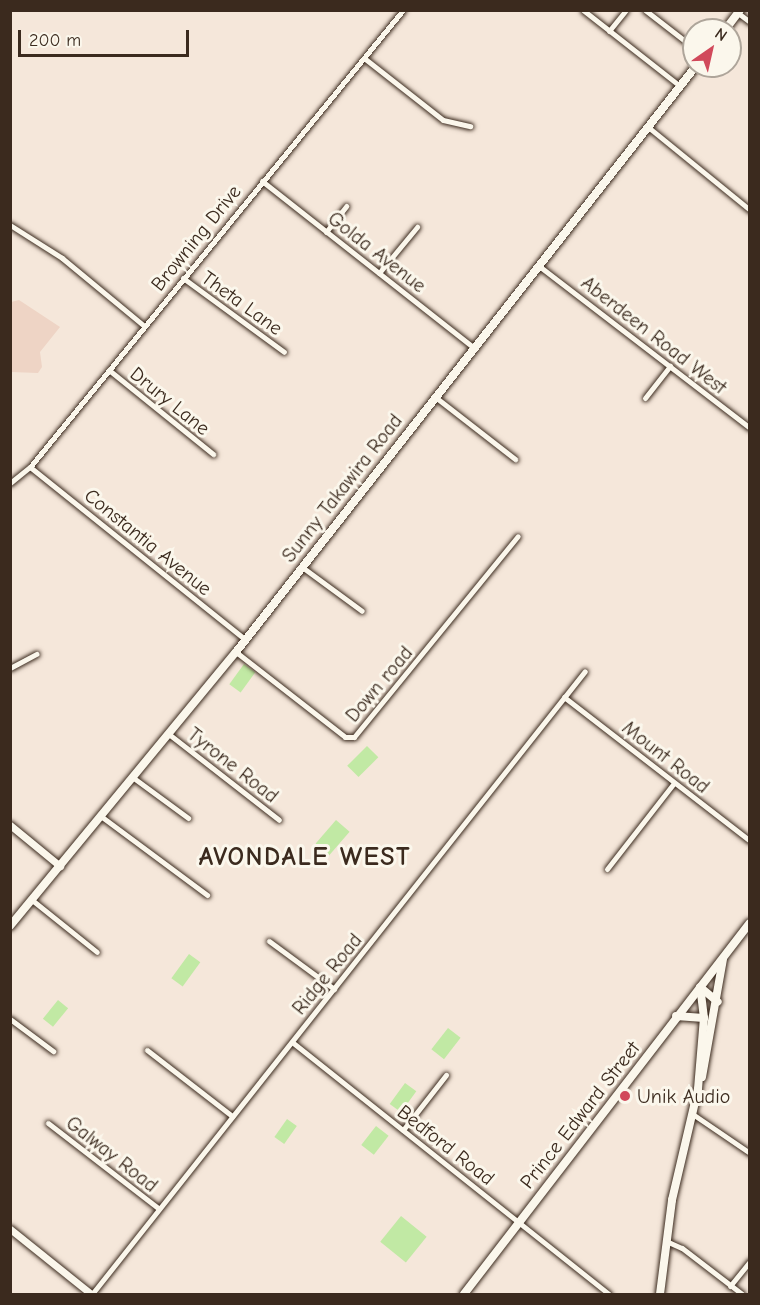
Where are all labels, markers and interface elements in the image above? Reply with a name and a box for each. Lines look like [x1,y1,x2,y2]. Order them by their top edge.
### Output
scale bar [21,18,192,56]
north arrow [682,18,742,78]
text: N [712,24,730,45]
text: 200 m [29,30,81,51]
street label: Browning Drive [146,180,246,296]
street label: Golda Avenue [323,206,431,298]
street label: Theta Lane [197,266,287,340]
street label: Aberdeen Road West [576,271,732,399]
street label: Drury Lane [125,362,215,440]
street label: Sunny Takawira Road [277,409,407,567]
street label: Constantia Avenue [79,483,217,601]
street label: Down road [340,641,418,727]
street label: Mount Road [618,715,714,799]
street label: Tyrone Road [183,722,283,808]
district label: AVONDALE WEST [199,842,411,874]
street label: Ridge Road [287,929,367,1019]
street label: Prince Edward Street [515,1037,645,1193]
place label: Unik Audio [637,1084,730,1108]
marker: Unik Audio [618,1089,632,1103]
street label: Bedford Road [393,1100,499,1190]
street label: Galway Road [61,1111,163,1197]

